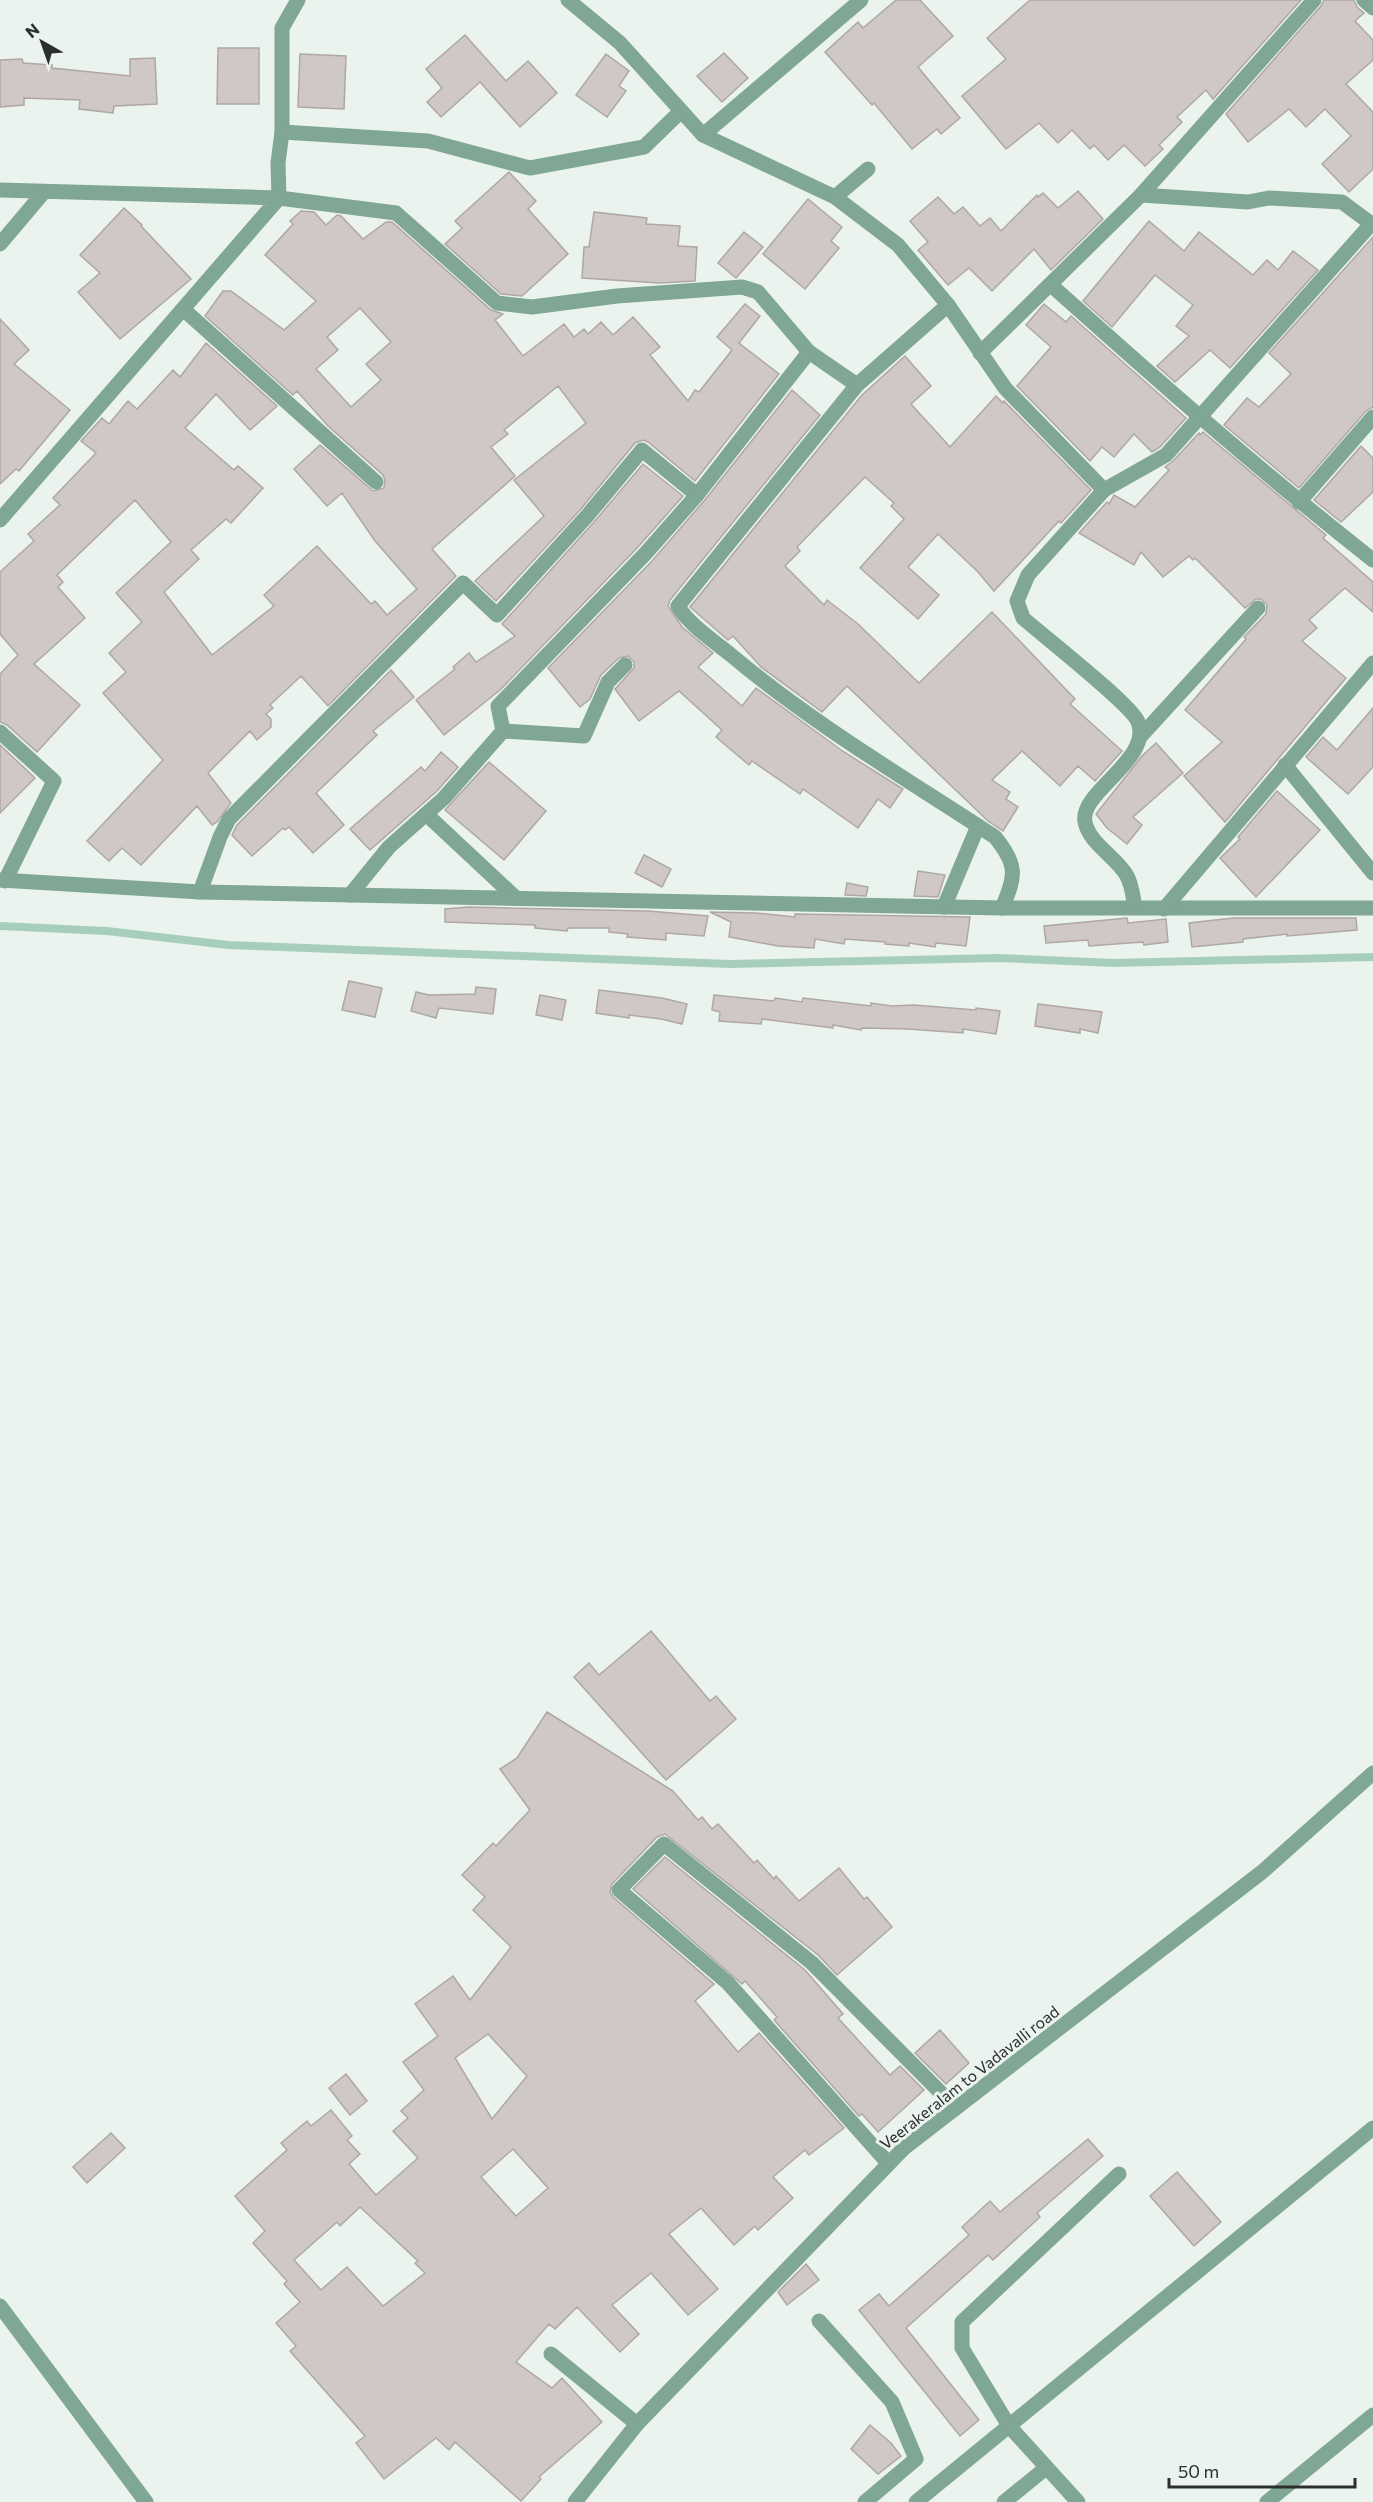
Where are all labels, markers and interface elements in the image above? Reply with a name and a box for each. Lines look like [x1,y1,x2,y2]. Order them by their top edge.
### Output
north arrow [12,12,72,72]
text: N [21,19,43,41]
street label: Veerakeralam to Vadavalli road [876,2001,1062,2153]
scale bar [1169,2451,1355,2489]
text: 50 m [1178,2460,1219,2482]

